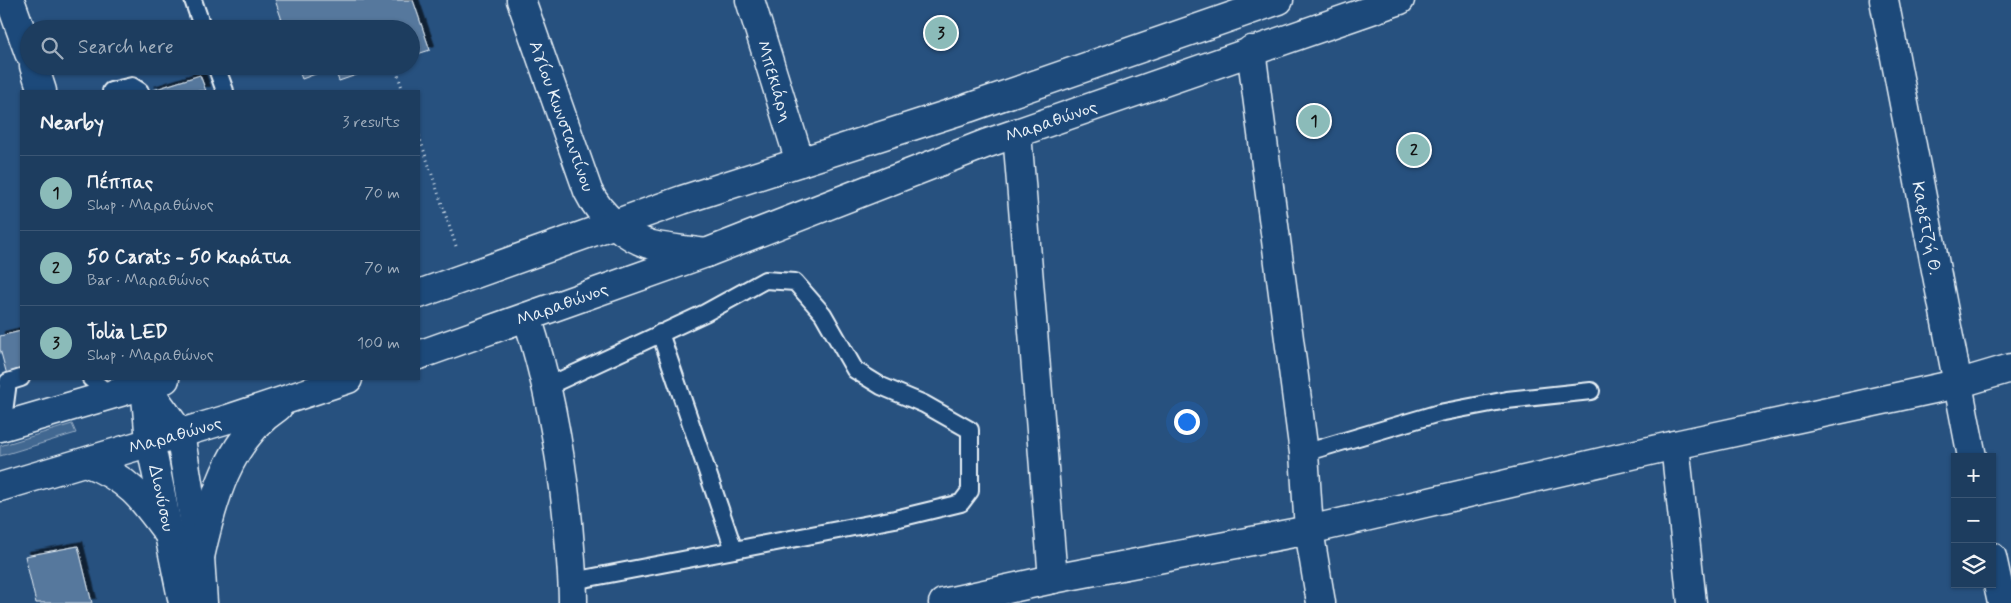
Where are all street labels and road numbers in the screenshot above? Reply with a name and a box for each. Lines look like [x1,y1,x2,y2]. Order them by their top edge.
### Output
street label: Αγίου Κωνσταντίνου [523,37,600,195]
street label: Μπεκιάρη [750,37,798,125]
street label: Μαραθώνος [1002,95,1101,149]
street label: Καφετζή Θ. [1905,179,1947,277]
street label: Μαραθώνος [513,277,612,333]
street label: Μαραθώνος [126,411,225,461]
street label: Διονύσου [142,462,180,534]

